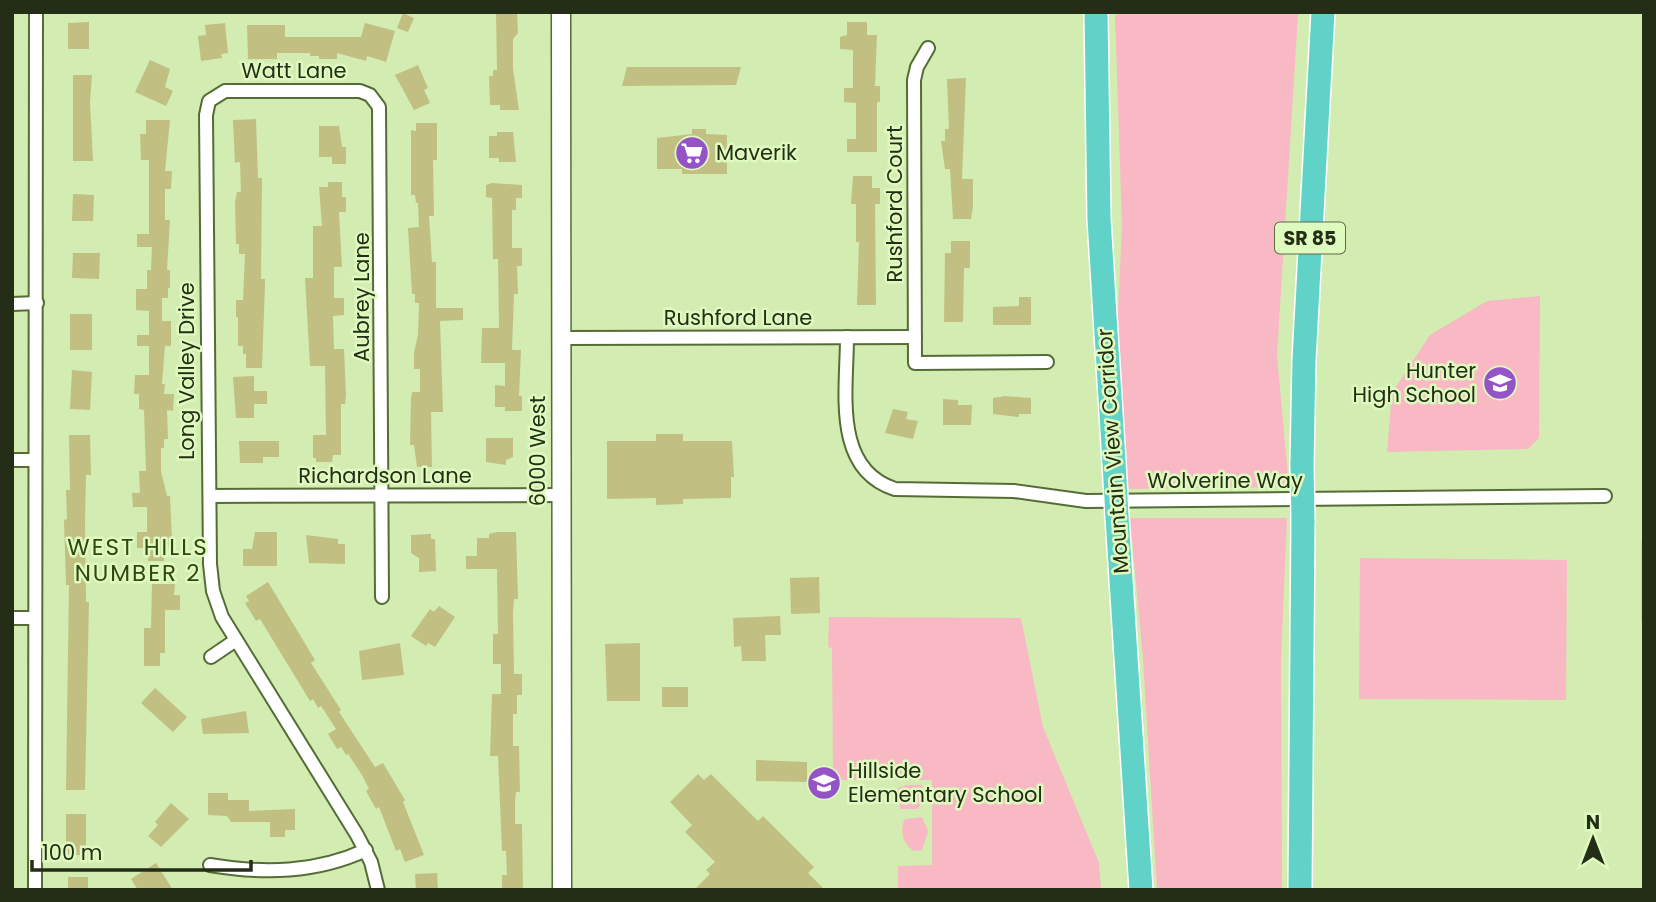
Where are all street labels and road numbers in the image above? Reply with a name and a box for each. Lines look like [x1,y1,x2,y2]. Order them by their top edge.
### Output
street label: Watt Lane [241,56,347,85]
street label: Rushford Court [880,125,909,283]
road number: SR 85 [1275,222,1345,254]
street label: Aubrey Lane [347,232,376,362]
street label: Long Valley Drive [172,282,201,460]
street label: Rushford Lane [664,303,812,332]
street label: Mountain View Corridor [1089,327,1136,575]
street label: 6000 West [523,396,552,506]
street label: Richardson Lane [298,461,472,490]
street label: Wolverine Way [1147,466,1303,495]

